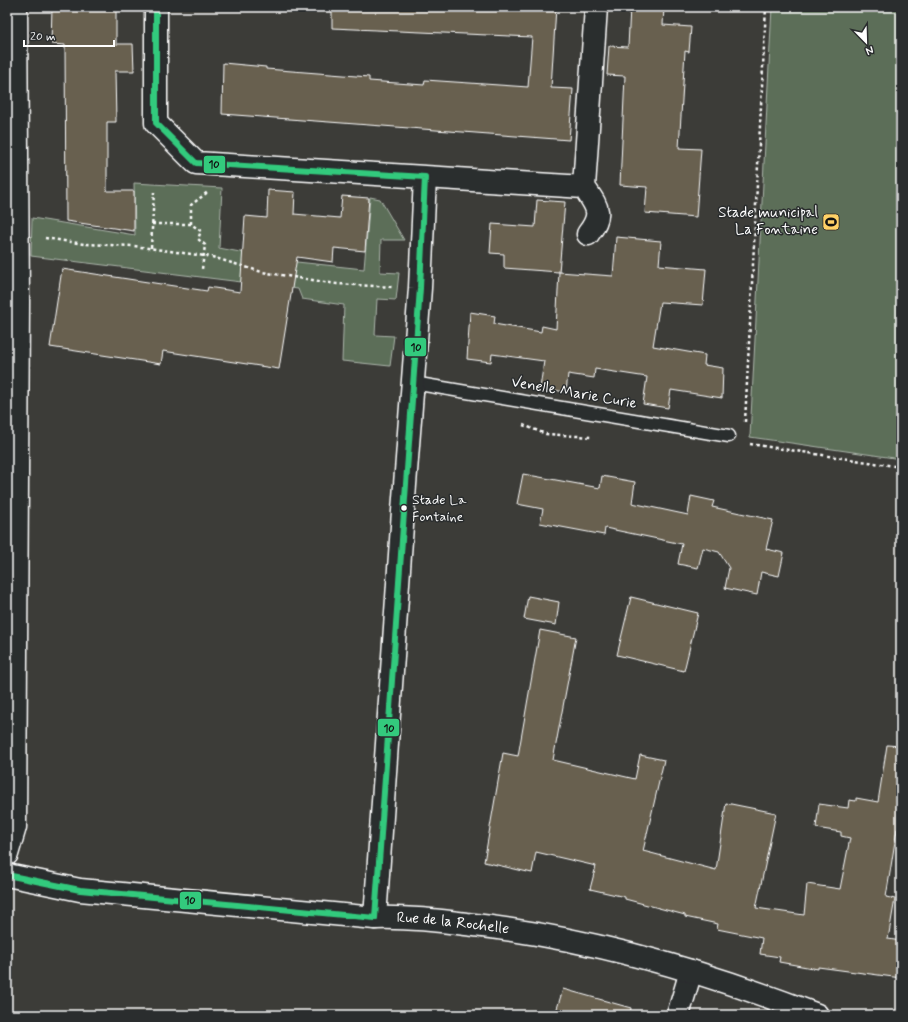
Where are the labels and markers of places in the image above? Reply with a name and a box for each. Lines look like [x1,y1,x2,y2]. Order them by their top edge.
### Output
place label: Stade municipal La Fontaine [718,203,818,240]
sports icon: Stade municipal La Fontaine [821,212,841,232]
place label: Stade La Fontaine [412,491,467,526]
marker: Stade La Fontaine [399,503,409,513]

